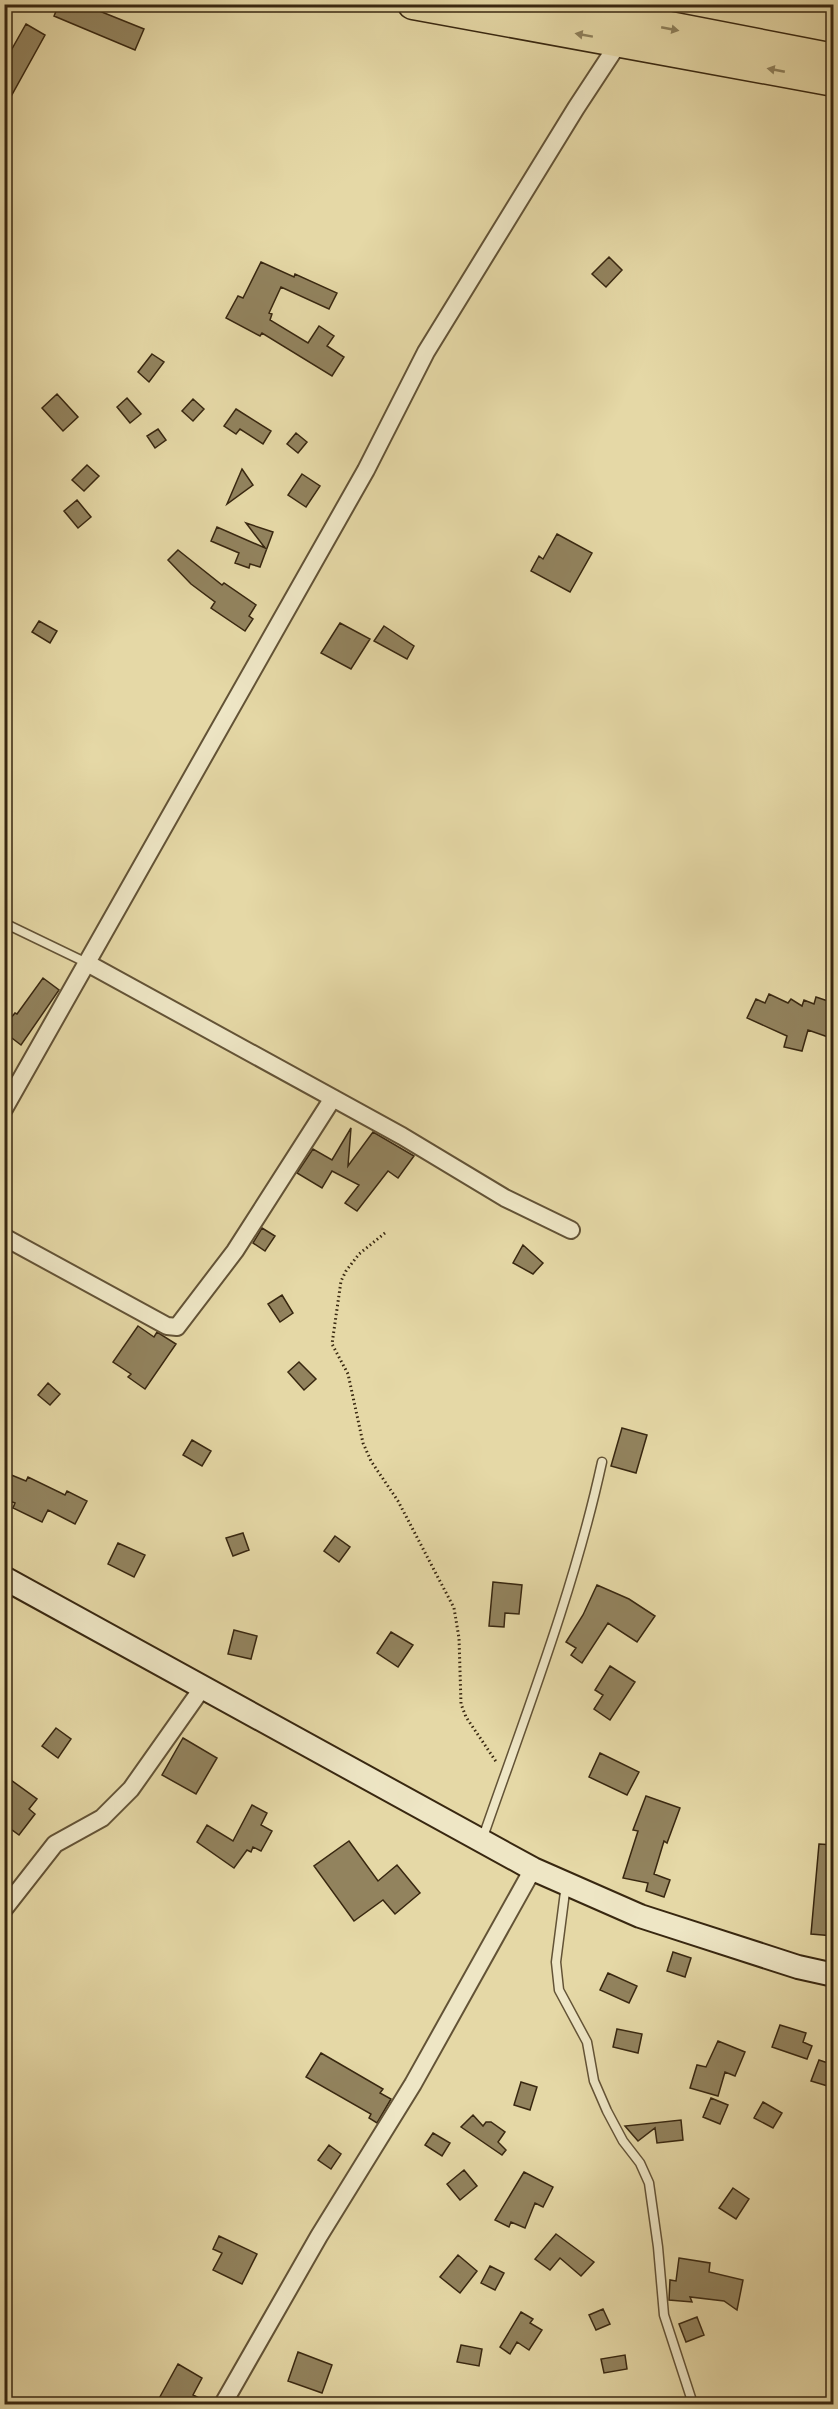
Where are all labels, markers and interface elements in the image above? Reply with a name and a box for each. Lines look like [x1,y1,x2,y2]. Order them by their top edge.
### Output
one-way arrow [661,24,680,33]
one-way arrow [575,30,594,39]
one-way arrow [766,65,785,74]

